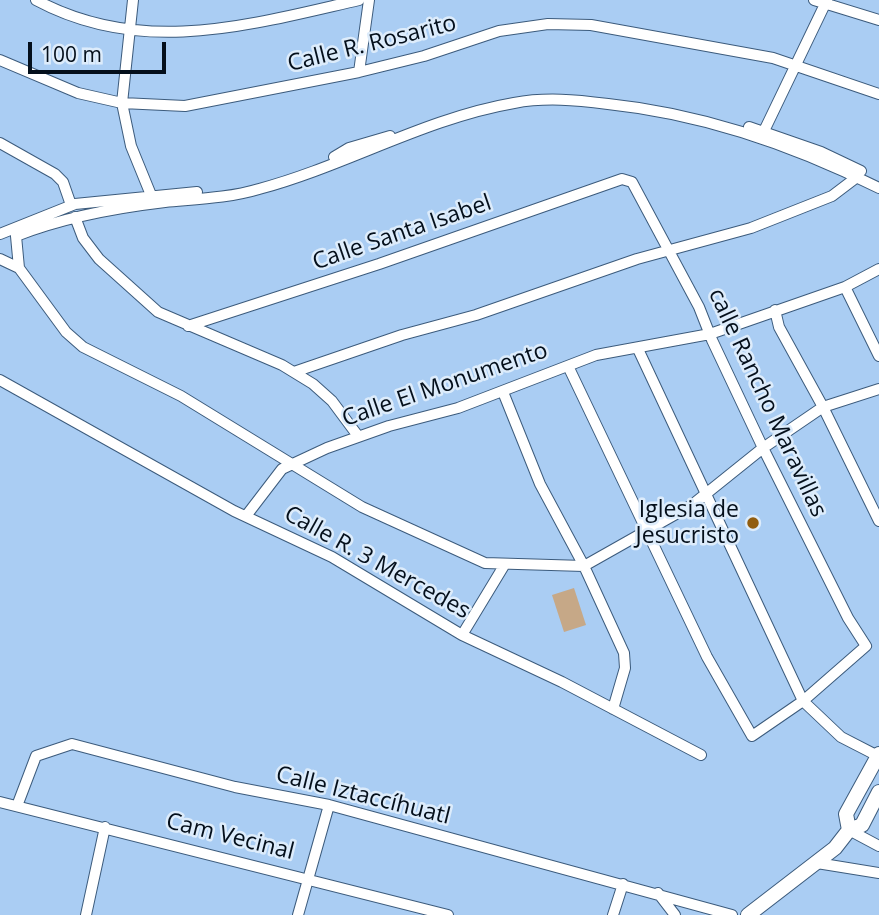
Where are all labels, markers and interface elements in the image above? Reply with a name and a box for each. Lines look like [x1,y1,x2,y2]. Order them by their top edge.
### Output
street label: Calle R. Rosarito [285,10,459,78]
scale bar [32,28,170,72]
text: 100 m [41,40,102,68]
street label: Calle Santa Isabel [309,189,495,277]
street label: calle Rancho Maravillas [702,285,832,521]
street label: Calle El Monumento [339,337,551,433]
place label: Iglesia de Jesucristo [636,496,739,550]
street label: Calle R. 3 Mercedes [279,501,475,625]
marker: Iglesia de Jesucristo [745,515,761,531]
street label: Calle Iztaccíhuatl [273,761,453,831]
street label: Cam Vecinal [163,808,297,866]

